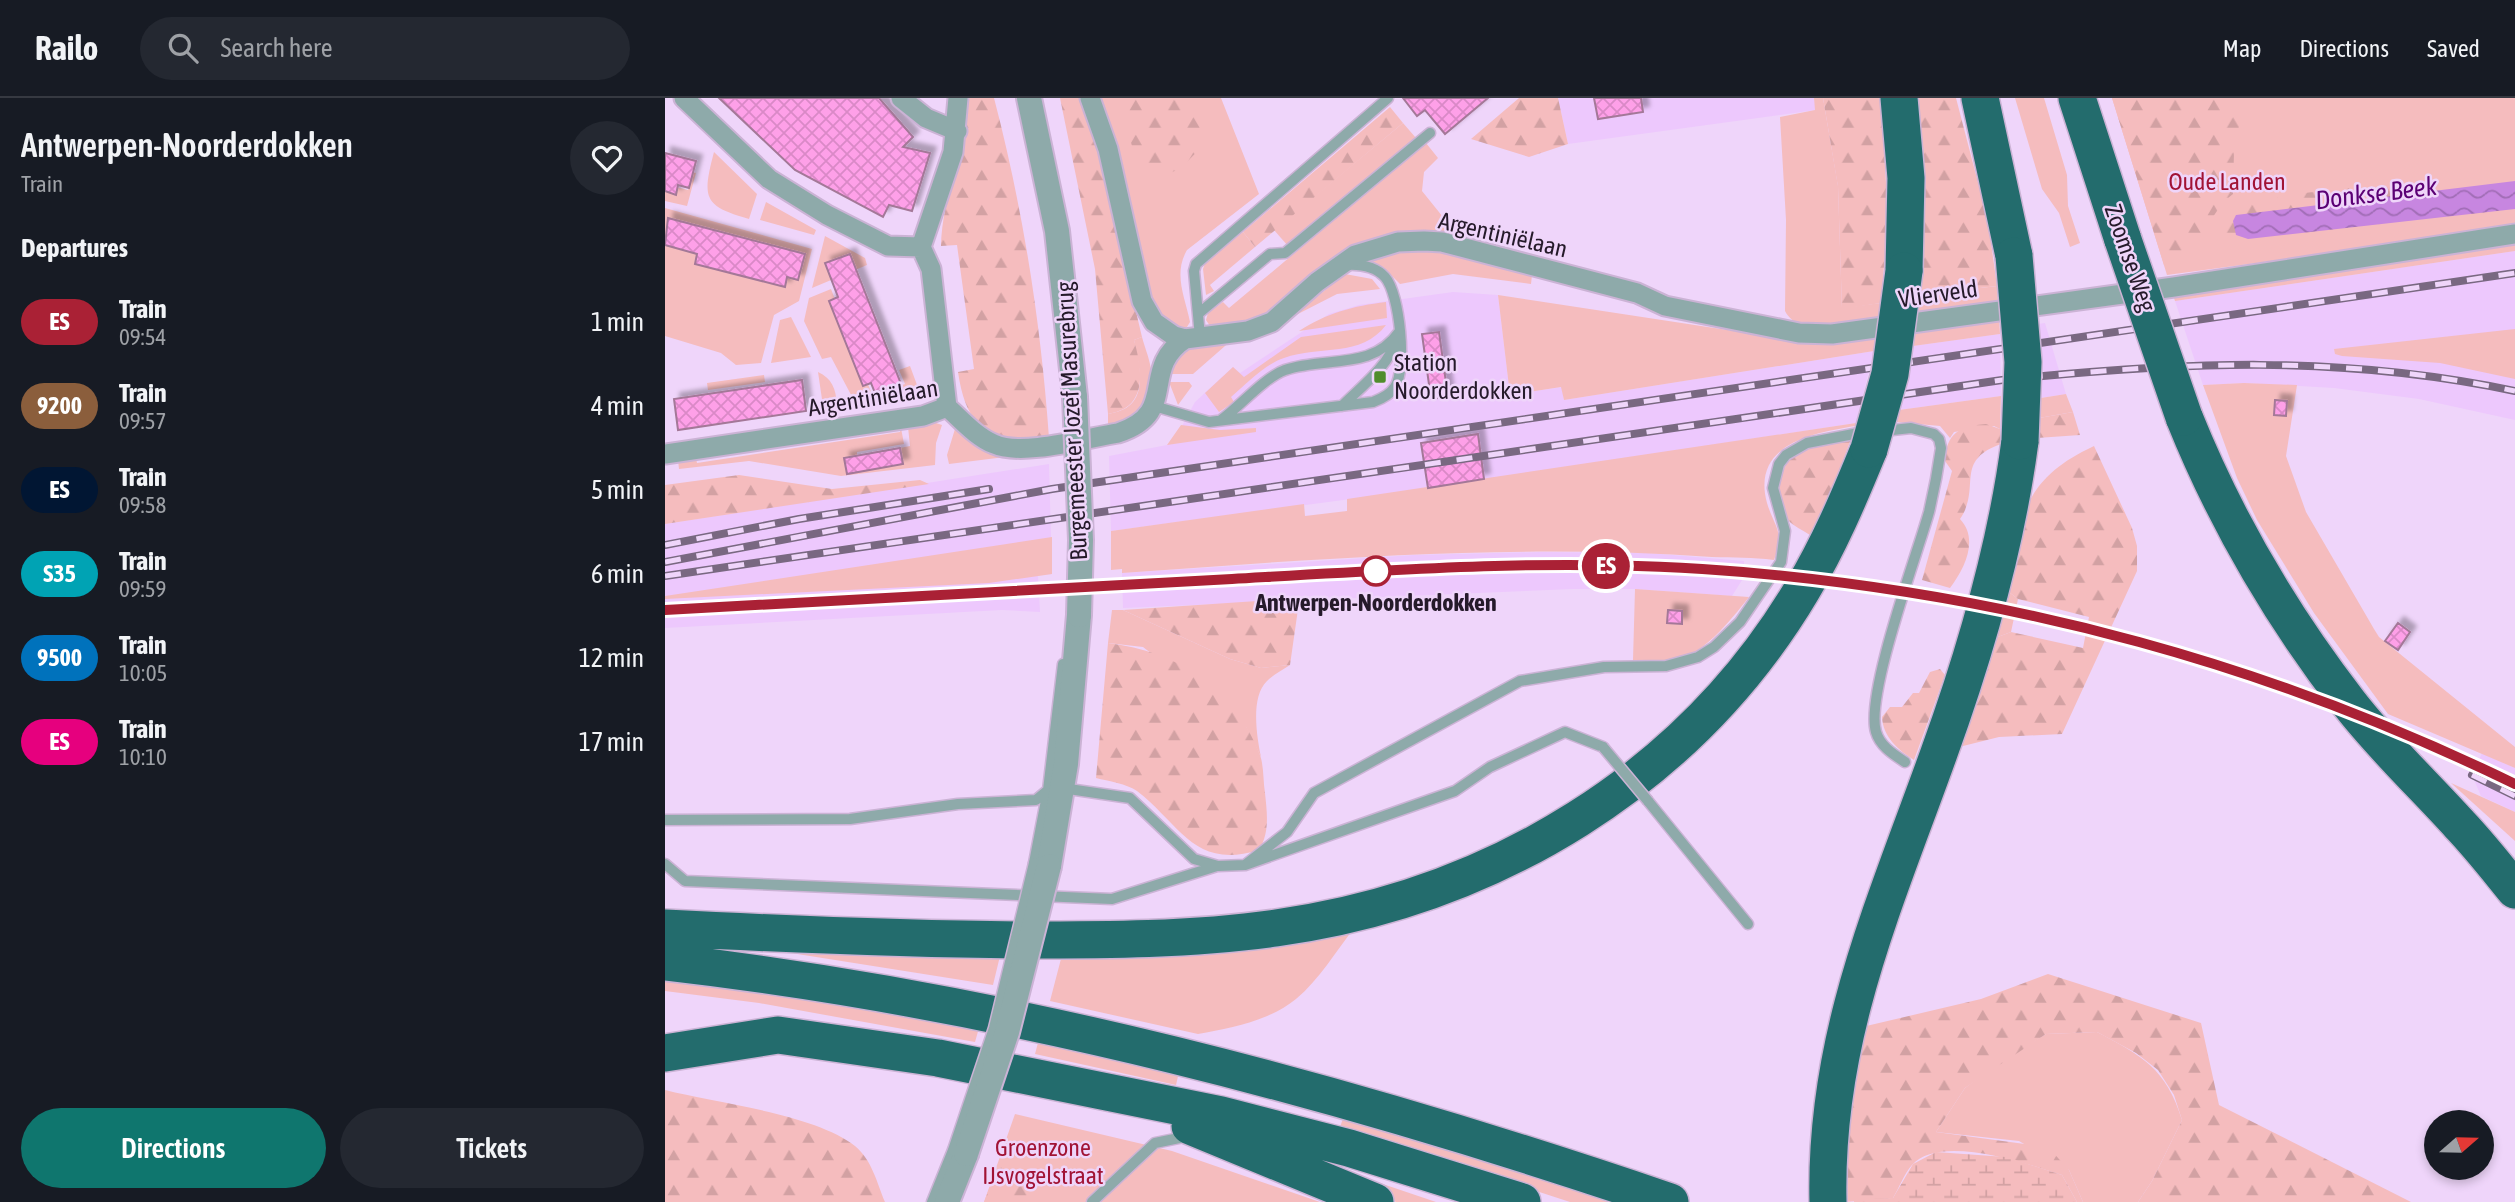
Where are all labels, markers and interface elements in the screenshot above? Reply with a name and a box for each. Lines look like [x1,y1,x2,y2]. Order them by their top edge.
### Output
search box [140,17,630,80]
text: Railo [35,29,98,67]
icon: search [164,29,202,67]
text: Search here [220,33,333,63]
text: Map [2223,35,2261,62]
text: Directions [2299,35,2389,62]
text: Saved [2427,35,2480,62]
button: heart [570,121,644,195]
text: Antwerpen-Noorderdokken [21,126,353,164]
park label: Oude Landen [2168,168,2286,195]
text: Train [21,171,63,197]
water label: Donkse Beek [2314,171,2439,215]
street label: Zoomse Weg [2100,201,2162,315]
street label: Argentiniëlaan [1436,207,1570,262]
text: Departures [21,233,128,263]
street label: Vlierveld [1897,275,1979,312]
street label: Burgemeester Jozef Masurebrug [1051,280,1092,561]
text: Train [119,294,167,324]
text: 1 min [591,307,644,337]
text: ES [49,308,70,335]
text: 09:54 [119,324,166,350]
place label: Station Noorderdokken [1394,349,1533,404]
marker: Station Noorderdokken [1372,369,1388,385]
street label: Argentiniëlaan [806,374,940,421]
text: Train [119,378,167,408]
text: 4 min [591,391,644,421]
text: 9200 [37,392,82,419]
text: 09:57 [119,408,166,434]
text: Train [119,462,167,492]
text: 5 min [591,475,644,505]
text: ES [49,476,70,503]
text: 09:58 [119,492,166,518]
line badge: ES [1574,543,1637,589]
text: Train [119,546,167,576]
text: ES [1596,552,1616,579]
marker: Antwerpen-Noorderdokken [1361,556,1391,586]
text: 6 min [591,559,644,589]
text: S35 [43,560,76,587]
text: 09:59 [119,576,166,602]
place label: Antwerpen-Noorderdokken [1254,589,1497,616]
text: Train [119,630,167,660]
text: 12 min [579,643,644,673]
text: 9500 [37,644,82,671]
text: 10:05 [119,660,167,686]
text: Train [119,714,167,744]
text: 17 min [579,727,644,757]
text: ES [49,728,70,755]
text: 10:10 [119,744,167,770]
button: Directions [21,1108,326,1188]
button: Tickets [340,1108,644,1188]
north arrow [2424,1110,2494,1180]
map controls [2424,1110,2494,1180]
park label: Groenzone IJsvogelstraat [982,1134,1104,1189]

